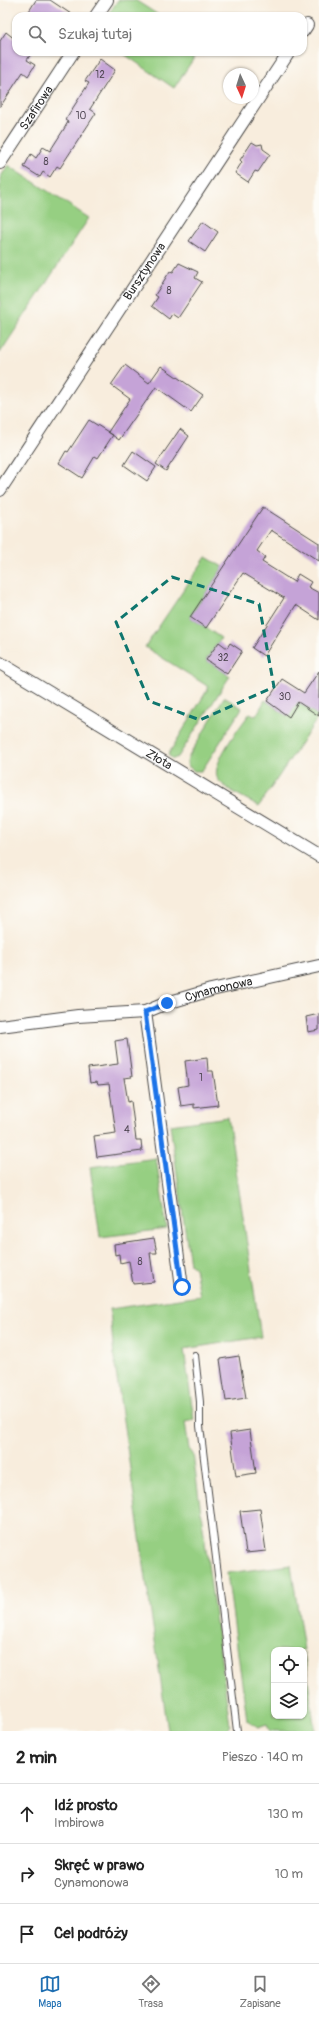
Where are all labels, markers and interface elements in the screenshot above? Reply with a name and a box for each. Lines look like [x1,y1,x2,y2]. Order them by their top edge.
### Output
search box [12,12,307,56]
icon: search [26,23,48,45]
text: Szukaj tutaj [58,25,132,44]
north arrow [223,68,259,104]
house number: 12 [95,69,105,81]
street label: Szafirowa [16,83,56,133]
house number: 10 [76,110,87,122]
house number: 8 [43,156,49,168]
street label: Bursztynowa [120,239,169,303]
house number: 8 [166,285,172,297]
house number: 32 [217,652,229,664]
house number: 30 [279,691,291,703]
street label: Złota [143,746,175,773]
street label: Cynamonowa [183,973,254,1005]
route end [158,994,176,1012]
house number: 1 [199,1072,203,1084]
house number: 4 [124,1124,130,1136]
house number: 8 [137,1256,143,1268]
route start [173,1278,191,1296]
map controls [271,1647,307,1719]
button: locate [271,1647,307,1683]
button: layers [271,1683,307,1719]
text: 2 min [16,1747,57,1768]
text: Pieszo · 140 m [222,1749,303,1765]
text: Idź prosto [54,1796,118,1815]
icon: ahead [16,1803,38,1825]
text: 130 m [267,1806,303,1822]
text: Imbirowa [54,1815,104,1831]
text: Skręć w prawo [54,1856,144,1875]
icon: right [16,1863,38,1885]
text: 10 m [275,1866,303,1882]
text: Cynamonowa [54,1875,129,1891]
icon: arrive [16,1923,38,1945]
text: Cel podróży [54,1924,128,1943]
tab: Mapa [38,1973,62,2010]
tab: Trasa [138,1973,163,2010]
tab: Zapisane [240,1973,281,2010]

